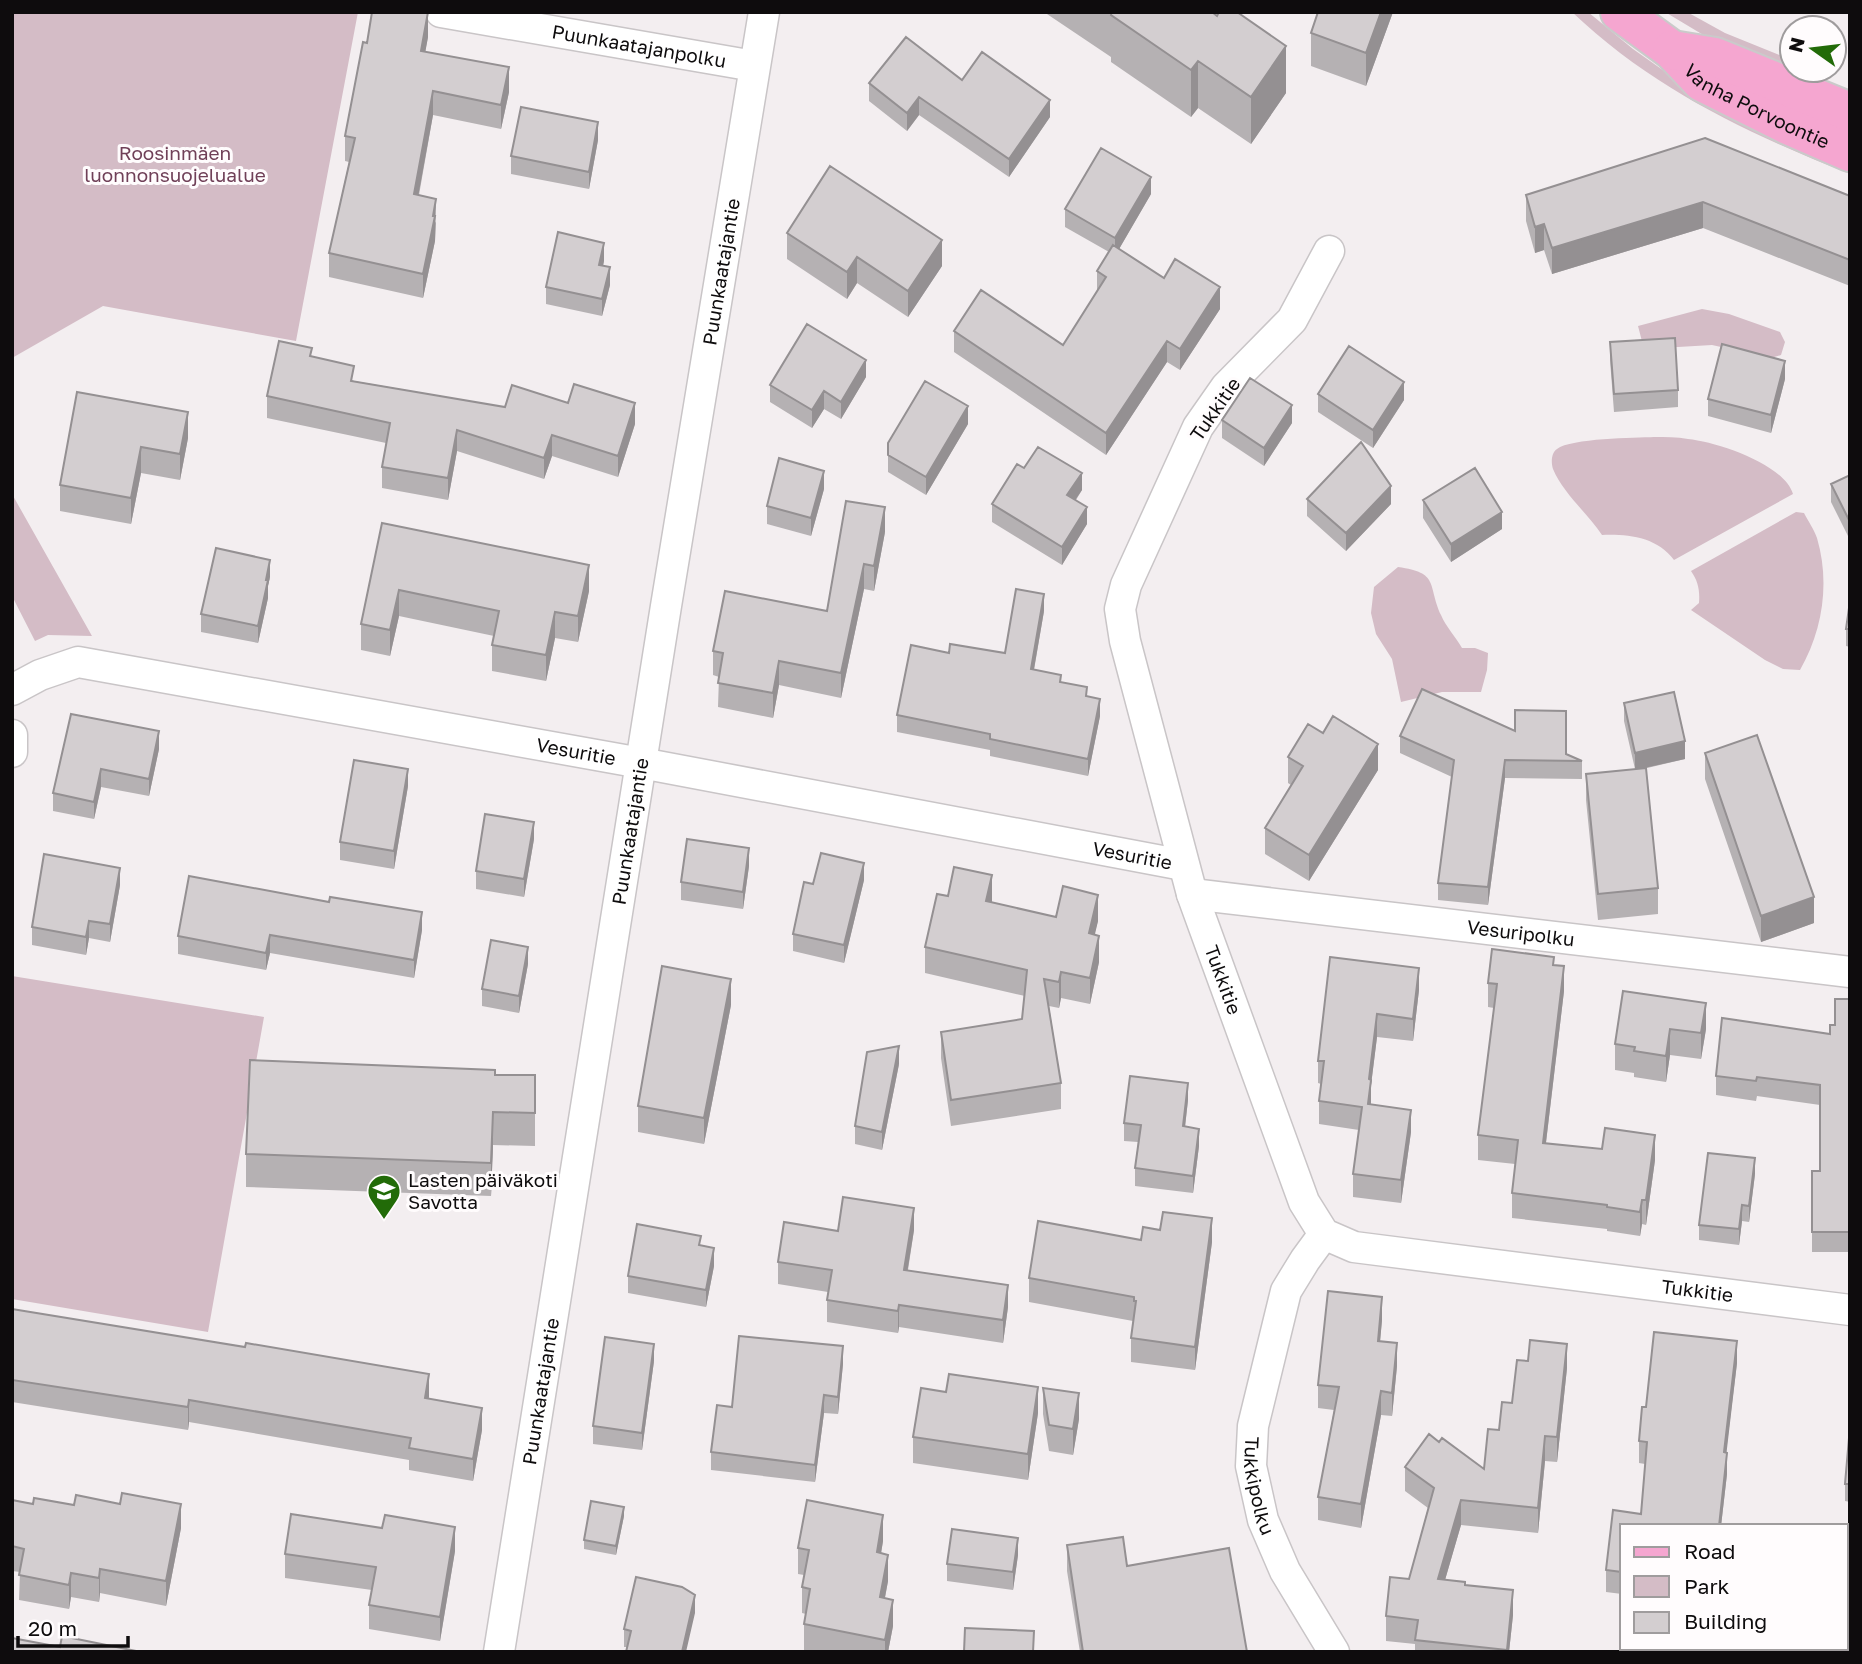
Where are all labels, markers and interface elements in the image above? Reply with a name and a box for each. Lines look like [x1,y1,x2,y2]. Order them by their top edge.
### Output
north arrow [1778,14,1848,84]
street label: Puunkaatajanpolku [550,19,728,72]
text: N [1783,35,1809,55]
street label: Vanha Porvoontie [1680,59,1833,153]
park label: Roosinmäen luonnonsuojelualue [84,141,266,186]
street label: Puunkaatajantie [697,197,744,347]
street label: Tukkitie [1185,373,1245,445]
street label: Vesuritie [535,732,618,769]
street label: Puunkaatajantie [606,756,653,906]
street label: Vesuritie [1091,836,1174,874]
street label: Vesuripolku [1466,915,1576,950]
street label: Tukkitie [1201,942,1247,1017]
place label: Lasten päiväkoti Savotta [408,1168,558,1213]
school or university icon: Lasten päiväkoti Savotta [365,1172,403,1221]
street label: Tukkitie [1660,1274,1735,1306]
street label: Puunkaatajantie [517,1316,563,1466]
street label: Tukkipolku [1240,1436,1280,1538]
legend [1620,1524,1848,1650]
text: Road [1684,1538,1735,1564]
text: Park [1684,1573,1730,1599]
scale bar [18,1604,128,1648]
text: Building [1684,1608,1767,1634]
text: 20 m [28,1615,77,1641]

